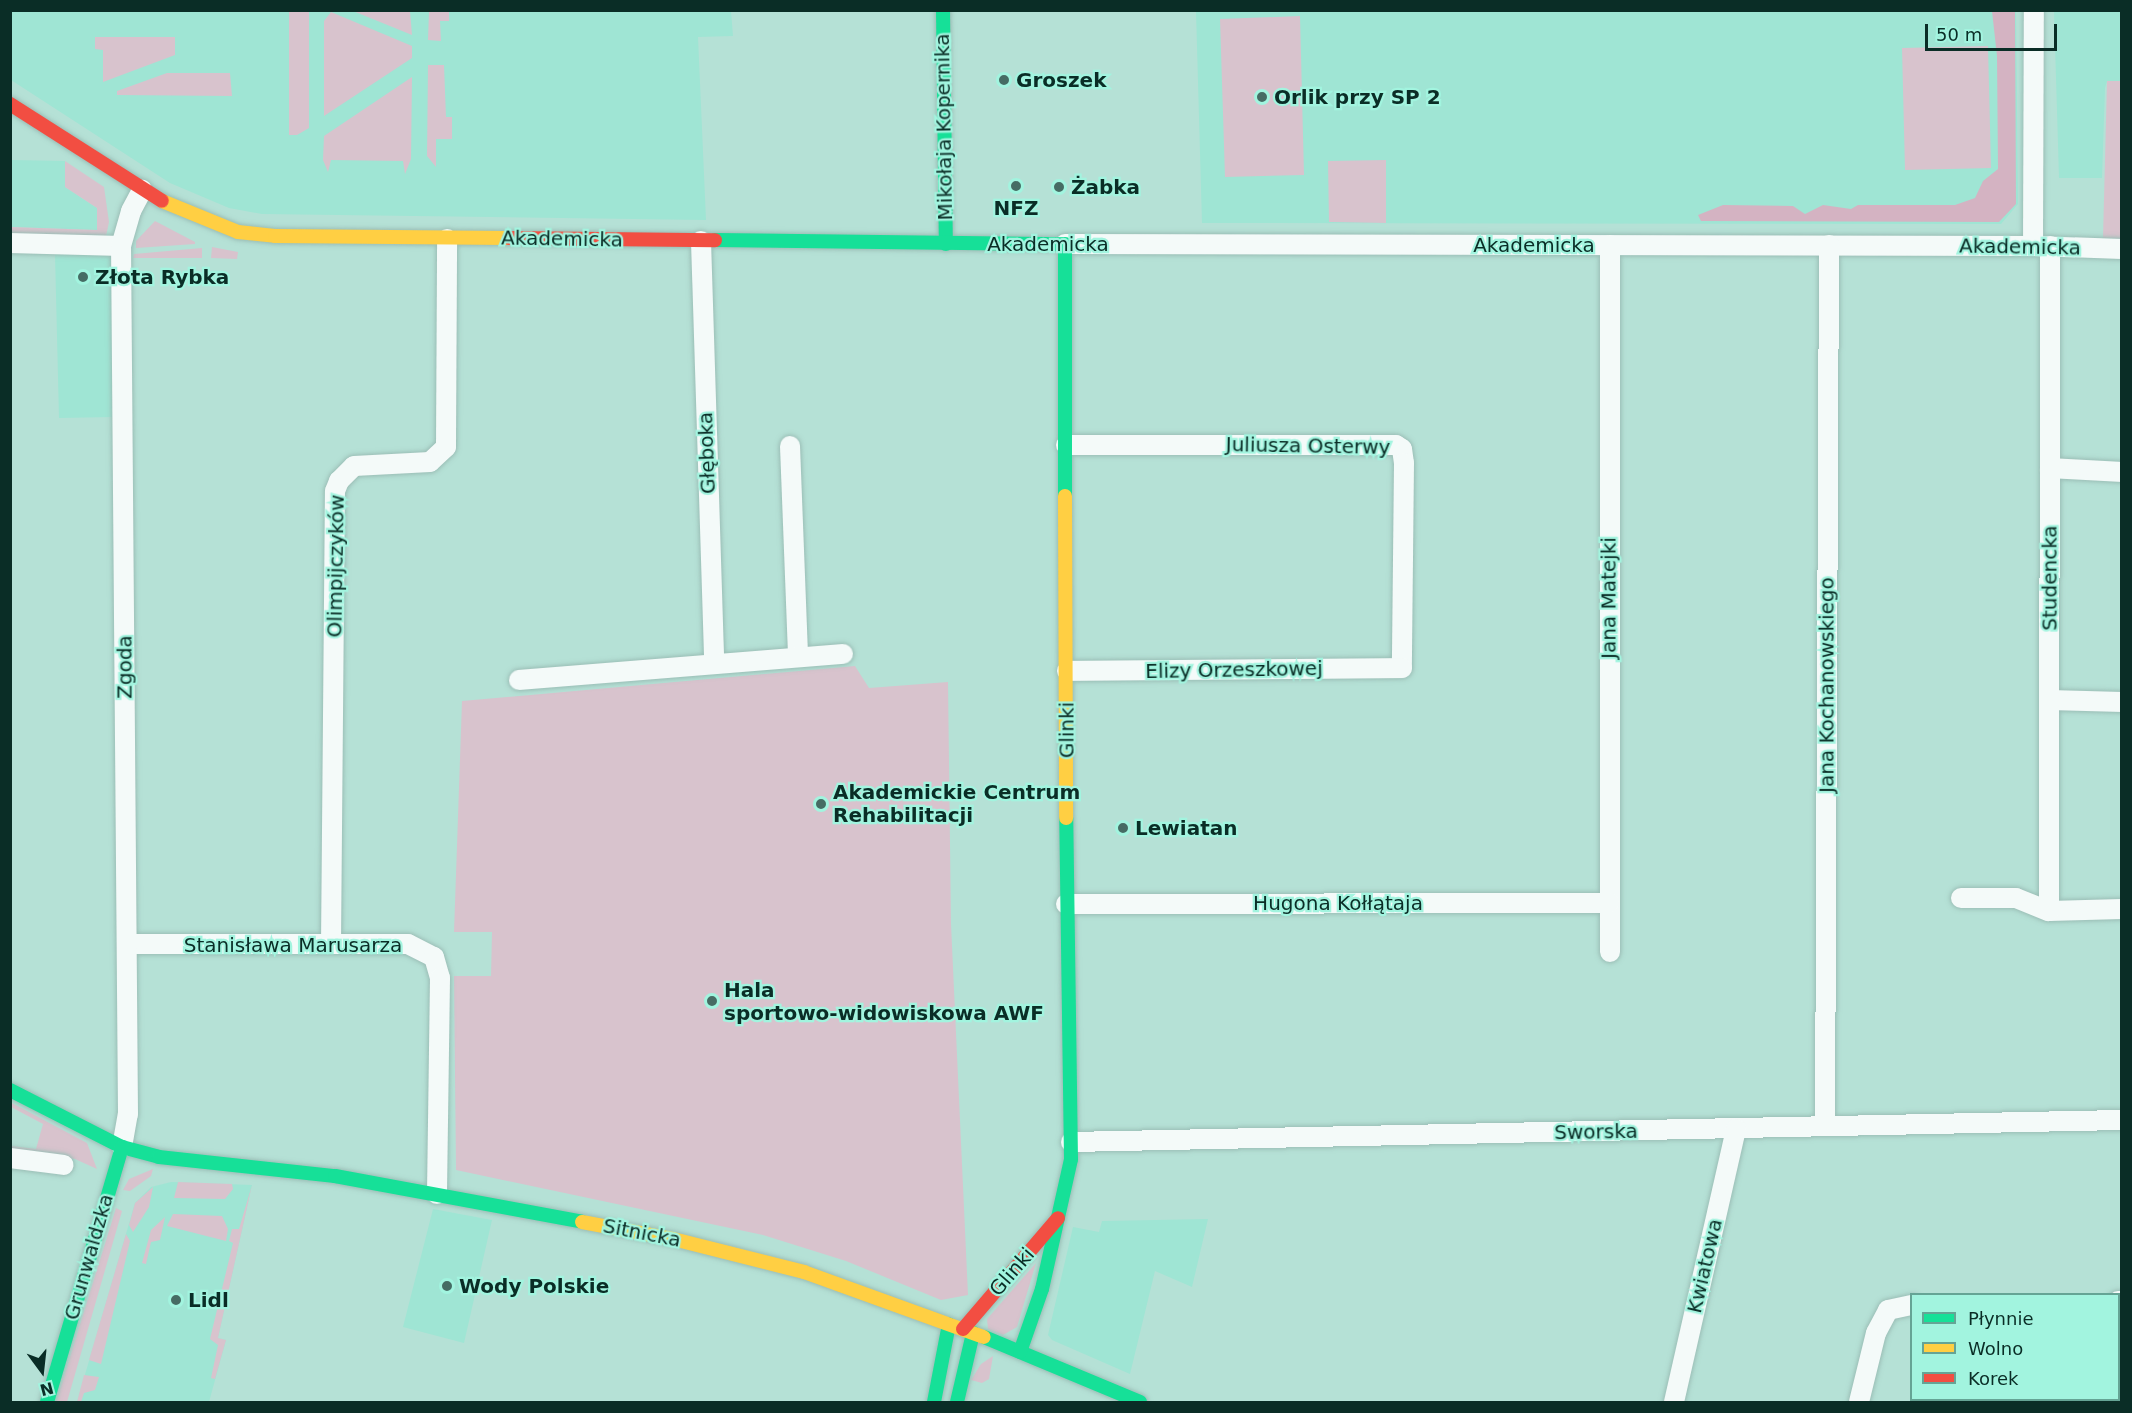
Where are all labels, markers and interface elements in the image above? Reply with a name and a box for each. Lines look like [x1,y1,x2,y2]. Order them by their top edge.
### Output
scale bar [1928,12,2060,50]
text: 50 m [1936,24,1982,45]
street label: Mikołaja Kopernika [930,33,958,221]
place label: Groszek [1016,68,1106,92]
marker: Groszek [997,73,1011,87]
place label: Orlik przy SP 2 [1274,85,1441,109]
marker: Orlik przy SP 2 [1255,90,1269,104]
place label: Żabka [1071,175,1140,199]
marker: NFZ [1009,179,1023,193]
marker: Żabka [1052,180,1066,194]
place label: NFZ [994,196,1038,220]
street label: Akademicka [501,226,623,252]
street label: Akademicka [987,232,1109,256]
street label: Akademicka [1473,233,1595,257]
street label: Akademicka [1959,234,2081,260]
place label: Złota Rybka [95,265,229,289]
marker: Złota Rybka [76,270,90,284]
street label: Głęboka [694,412,720,494]
street label: Juliusza Osterwy [1225,433,1391,459]
street label: Olimpijczyków [323,494,349,638]
street label: Studencka [2038,525,2062,631]
street label: Jana Matejki [1597,537,1621,659]
street label: Jana Kochanowskiego [1815,577,1839,793]
street label: Zgoda [113,635,137,699]
street label: Elizy Orzeszkowej [1145,656,1323,684]
street label: Glinki [1055,702,1079,758]
place label: Akademickie Centrum Rehabilitacji [833,780,1080,827]
marker: Akademickie Centrum Rehabilitacji [814,797,828,811]
place label: Lewiatan [1135,816,1237,840]
marker: Lewiatan [1116,821,1130,835]
street label: Hugona Kołłątaja [1253,891,1423,915]
street label: Stanisława Marusarza [184,933,402,957]
place label: Hala sportowo-widowiskowa AWF [724,978,1044,1025]
marker: Hala sportowo-widowiskowa AWF [705,994,719,1008]
street label: Sworska [1554,1119,1638,1145]
street label: Grunwaldzka [60,1191,118,1323]
street label: Sitnicka [601,1214,683,1252]
street label: Kwiatowa [1683,1217,1727,1315]
street label: Glinki [984,1243,1040,1301]
place label: Wody Polskie [459,1274,609,1298]
marker: Wody Polskie [440,1279,454,1293]
place label: Lidl [188,1288,229,1312]
marker: Lidl [169,1293,183,1307]
legend [1910,1293,2120,1401]
text: Płynnie [1968,1308,2034,1329]
text: Wolno [1968,1338,2023,1359]
north arrow [12,1341,72,1401]
text: Korek [1968,1368,2018,1389]
text: N [38,1378,56,1400]

